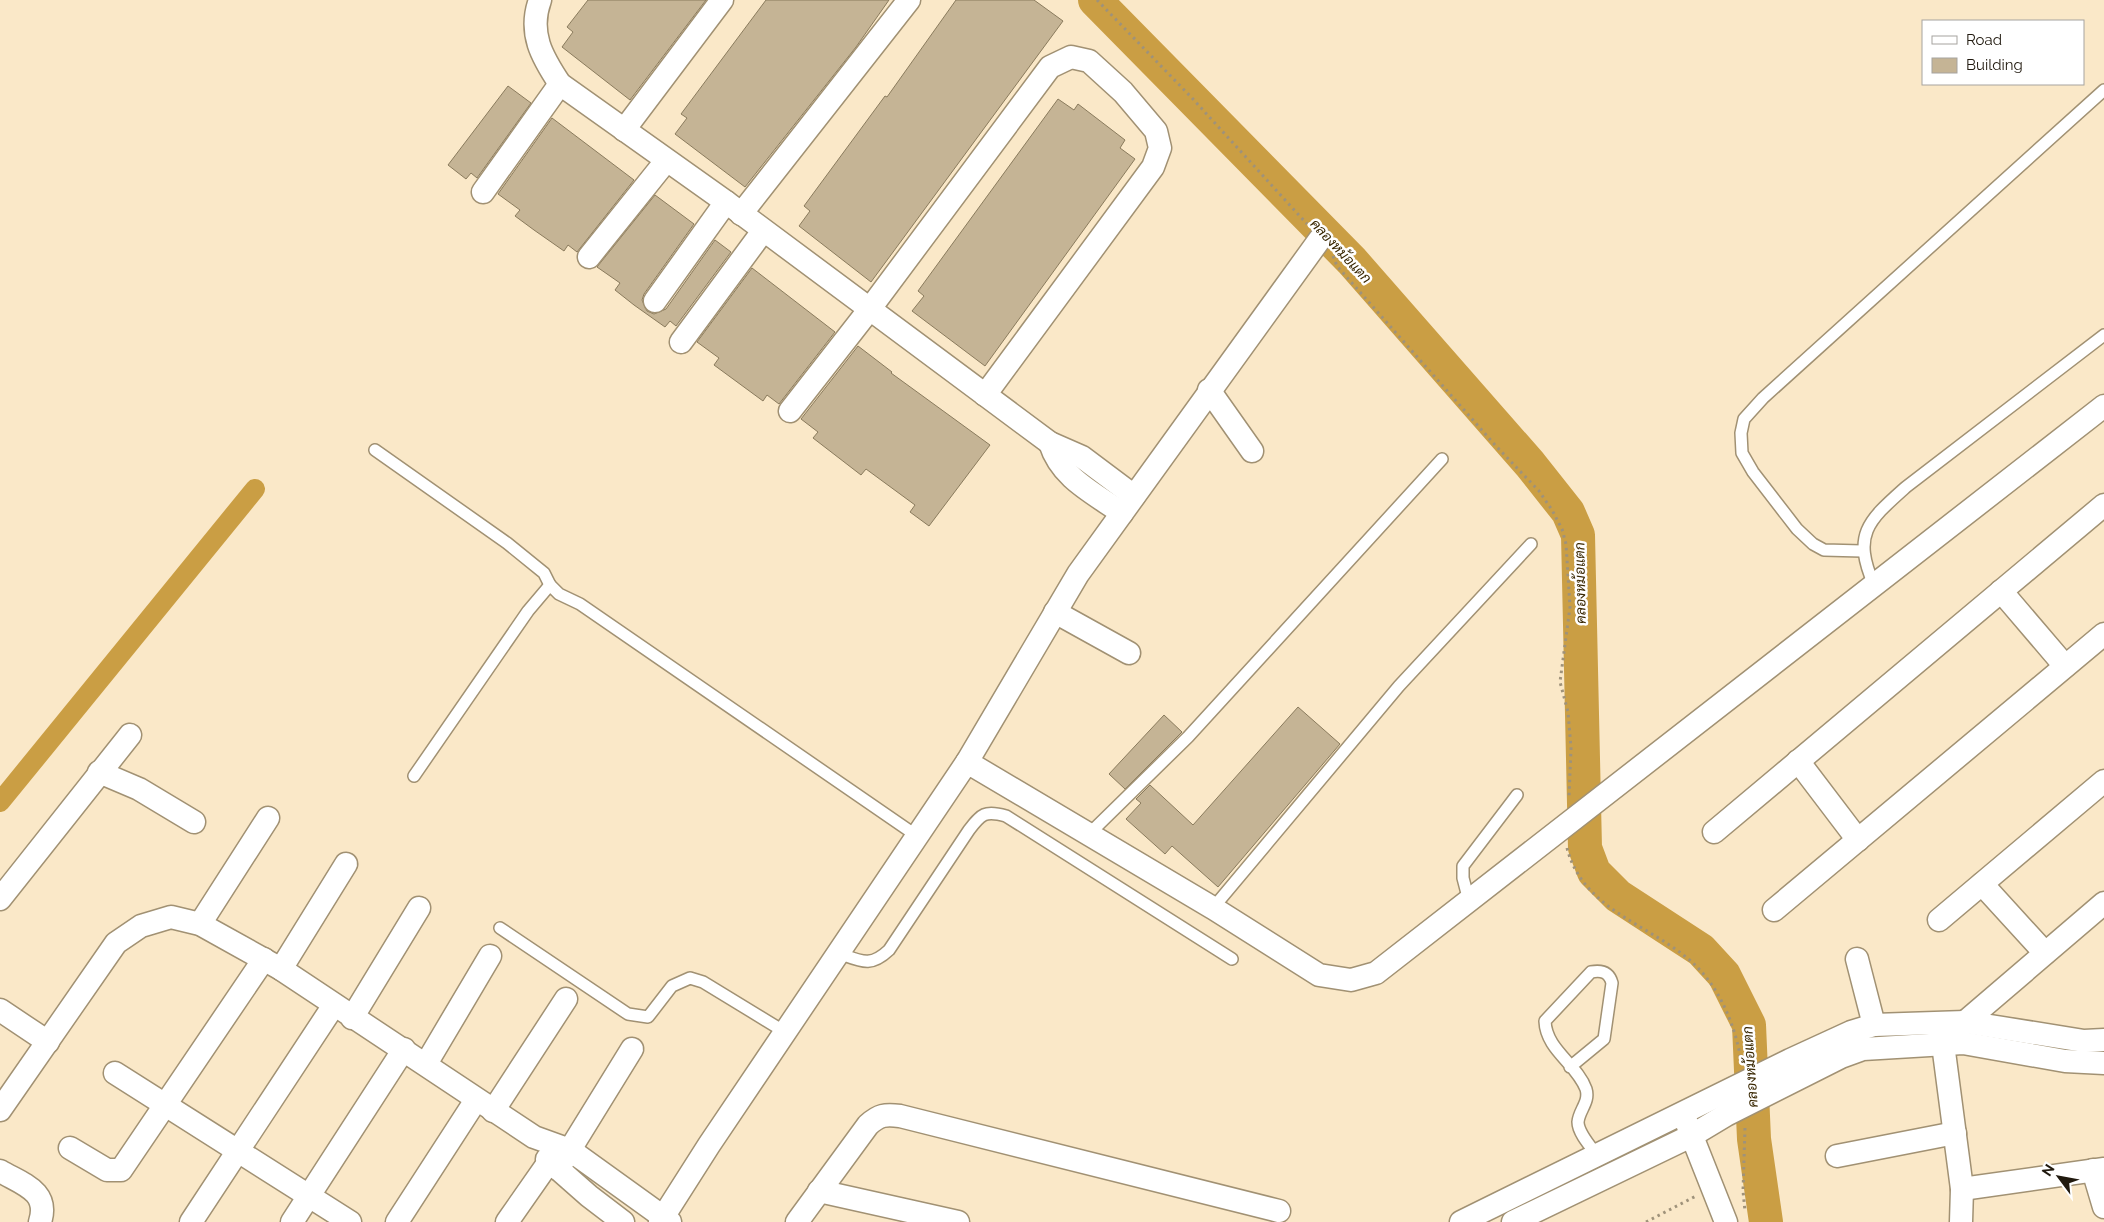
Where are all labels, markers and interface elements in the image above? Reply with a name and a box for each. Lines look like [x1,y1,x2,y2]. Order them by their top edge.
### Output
legend [1922,20,2084,85]
text: Road [1966,31,2002,49]
text: Building [1966,56,2023,74]
water label: คลองหม้อแตก [1307,216,1375,286]
water label: คลองหม้อแตก [1571,542,1589,624]
water label: คลองหม้อแตก [1739,1026,1761,1108]
north arrow [2034,1152,2084,1202]
text: N [2038,1161,2058,1179]

